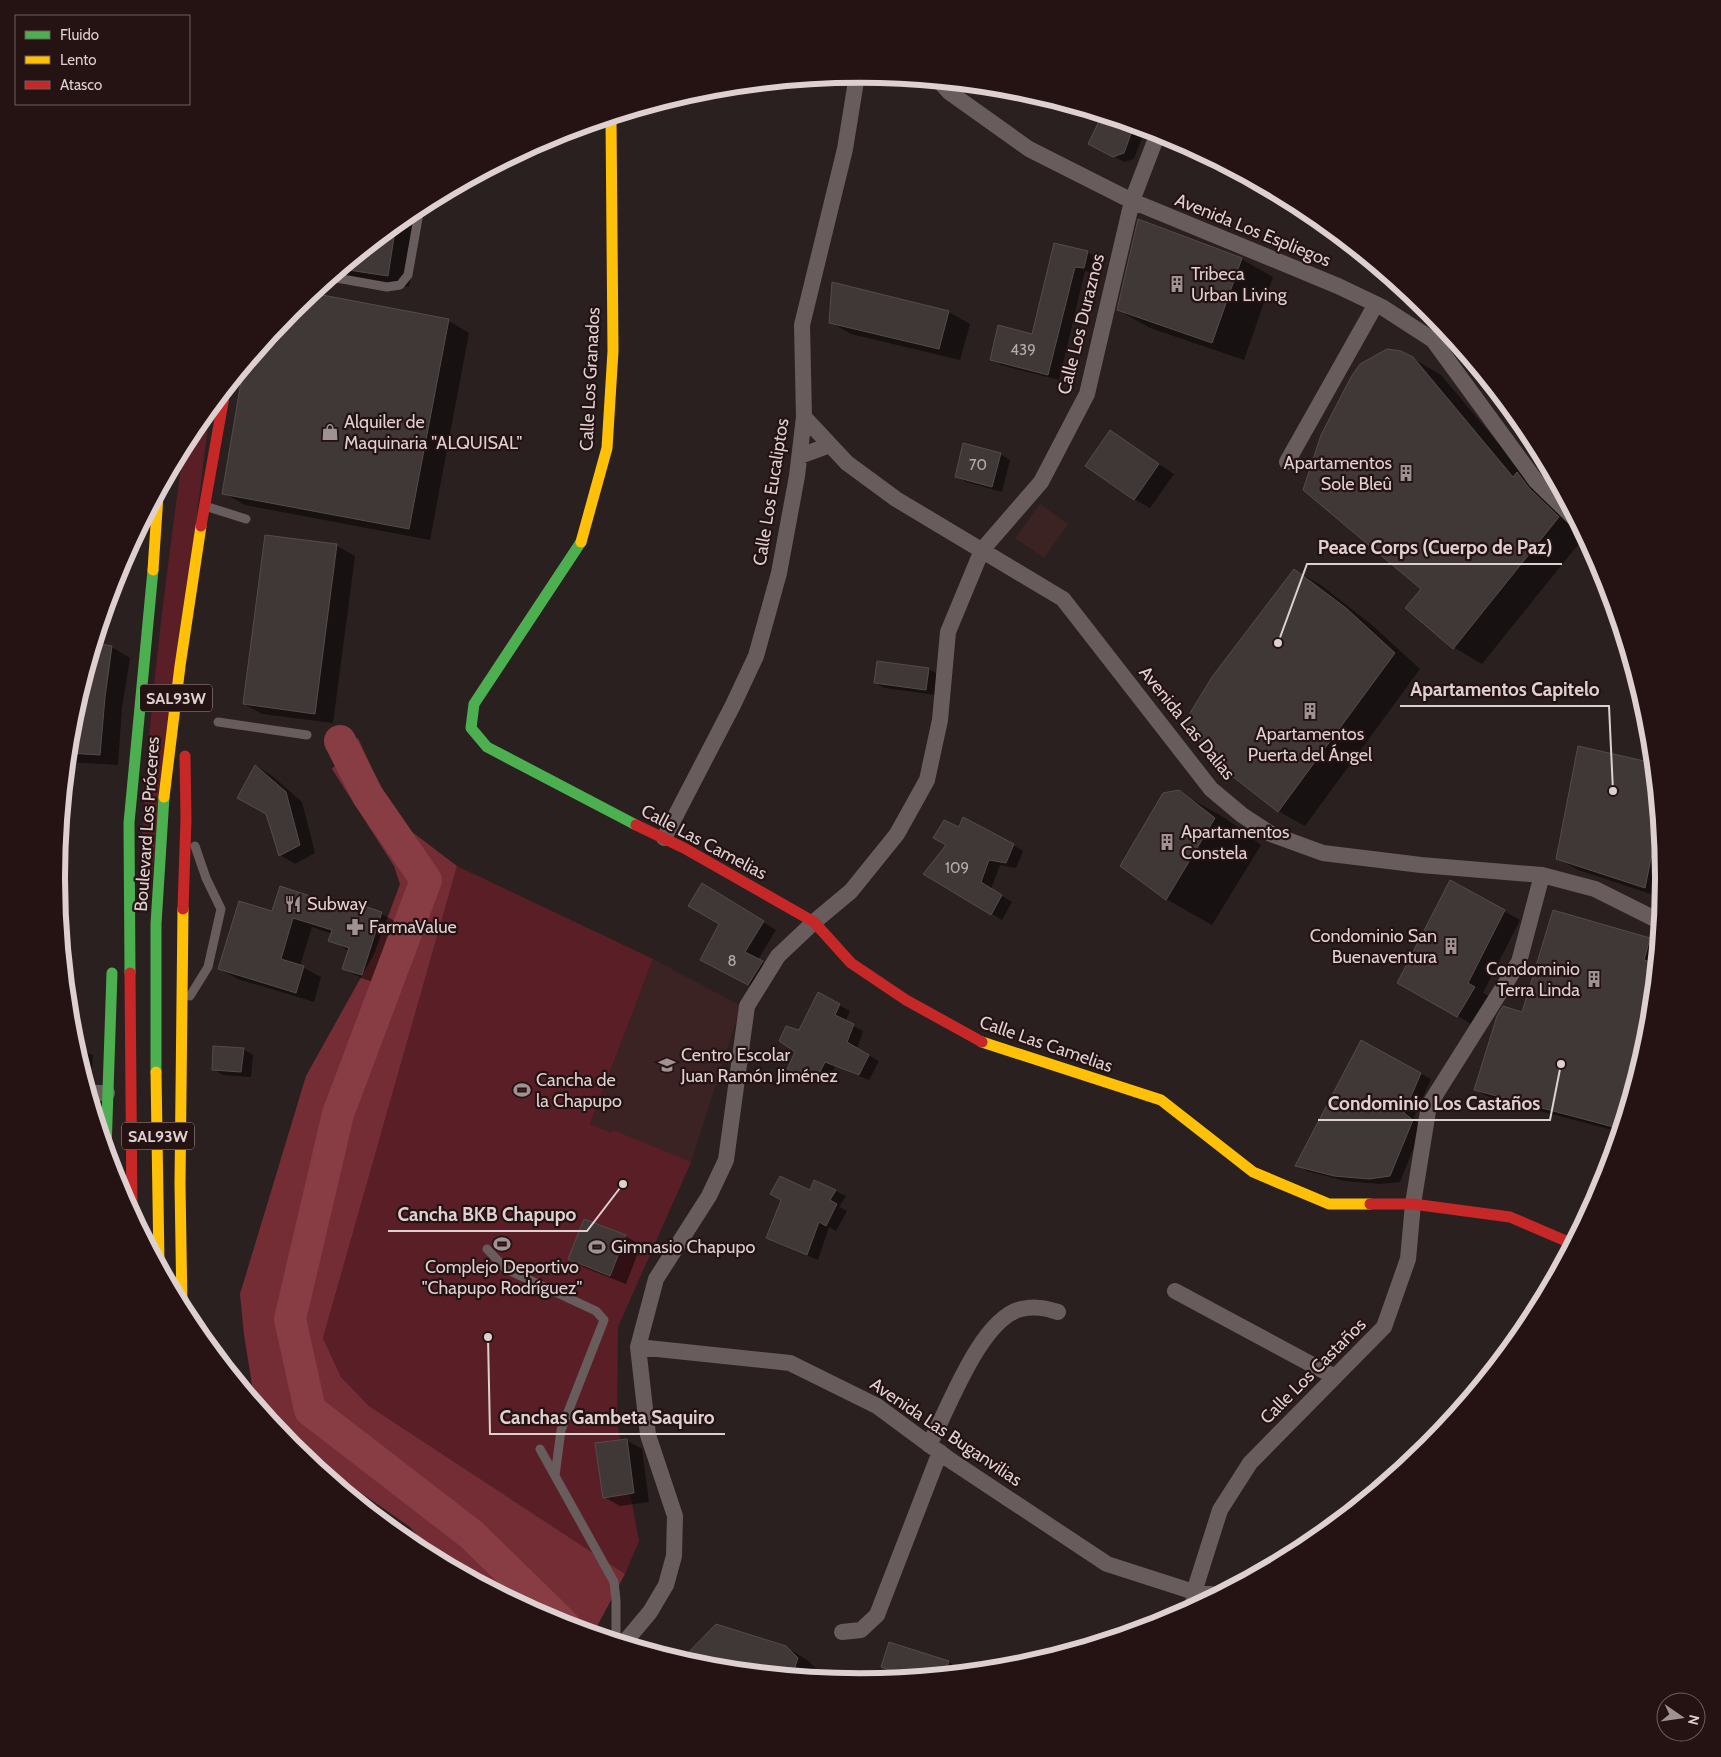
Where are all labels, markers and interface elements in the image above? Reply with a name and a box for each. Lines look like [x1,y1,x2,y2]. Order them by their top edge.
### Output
legend [15,15,190,105]
text: Fluido [60,26,99,44]
text: Lento [60,51,97,69]
text: Atasco [60,76,102,94]
street label: Avenida Los Espliegos [1172,189,1334,271]
street label: Calle Los Duraznos [1053,251,1109,397]
place label: Tribeca Urban Living [1191,263,1288,306]
building icon: Tribeca Urban Living [1167,274,1187,294]
street label: Calle Los Granados [575,307,605,451]
house number: 439 [1010,341,1036,359]
place label: Alquiler de Maquinaria "ALQUISAL" [344,411,522,454]
street label: Calle Los Eucaliptos [748,417,794,567]
shop icon: Alquiler de Maquinaria "ALQUISAL" [320,422,340,442]
place label: Apartamentos Sole Bleû [1284,452,1392,495]
house number: 70 [969,456,987,474]
building icon: Apartamentos Sole Bleû [1396,463,1416,483]
callout: Peace Corps (Cuerpo de Paz) [1307,530,1562,564]
text: Peace Corps (Cuerpo de Paz) [1318,536,1552,559]
street label: Avenida Las Dalias [1134,662,1240,784]
callout: Apartamentos Capitelo [1400,672,1609,706]
text: Apartamentos Capitelo [1410,678,1600,701]
road number: SAL93W [140,684,212,711]
building icon: Apartamentos Puerta del Ángel [1300,701,1320,721]
place label: Apartamentos Puerta del Ángel [1248,723,1373,766]
street label: Boulevard Los Próceres [130,736,164,912]
street label: Calle Las Camelias [637,800,771,884]
place label: Apartamentos Constela [1181,821,1289,864]
building icon: Apartamentos Constela [1157,832,1177,852]
house number: 109 [945,859,969,877]
place label: Subway [307,893,367,915]
restaurant icon: Subway [283,894,303,914]
place label: FarmaValue [369,916,457,938]
pharmacy icon: FarmaValue [345,917,365,937]
place label: Condominio San Buenaventura [1310,925,1437,968]
building icon: Condominio San Buenaventura [1441,936,1461,956]
house number: 8 [727,952,737,970]
place label: Condominio Terra Linda [1486,958,1580,1001]
building icon: Condominio Terra Linda [1584,969,1604,989]
street label: Calle Las Camelias [976,1011,1116,1077]
place label: Centro Escolar Juan Ramón Jiménez [680,1044,838,1087]
school or university icon: Centro Escolar Juan Ramón Jiménez [657,1055,677,1075]
place label: Cancha de la Chapupo [536,1069,622,1112]
sports icon: Cancha de la Chapupo [512,1080,532,1100]
callout: Condominio Los Castaños [1318,1086,1550,1120]
text: Condominio Los Castaños [1328,1092,1540,1115]
road number: SAL93W [122,1122,194,1150]
callout: Cancha BKB Chapupo [388,1197,587,1231]
text: Cancha BKB Chapupo [398,1203,577,1226]
sports icon: Complejo Deportivo "Chapupo Rodríguez" [492,1234,512,1254]
place label: Gimnasio Chapupo [611,1236,755,1258]
sports icon: Gimnasio Chapupo [587,1237,607,1257]
place label: Complejo Deportivo "Chapupo Rodríguez" [422,1256,582,1299]
street label: Calle Los Castaños [1255,1313,1371,1429]
street label: Avenida Las Buganvilias [866,1373,1026,1491]
callout: Canchas Gambeta Saquiro [490,1400,725,1434]
text: Canchas Gambeta Saquiro [499,1406,715,1429]
north arrow [1656,1692,1706,1742]
text: N [1684,1713,1704,1727]

